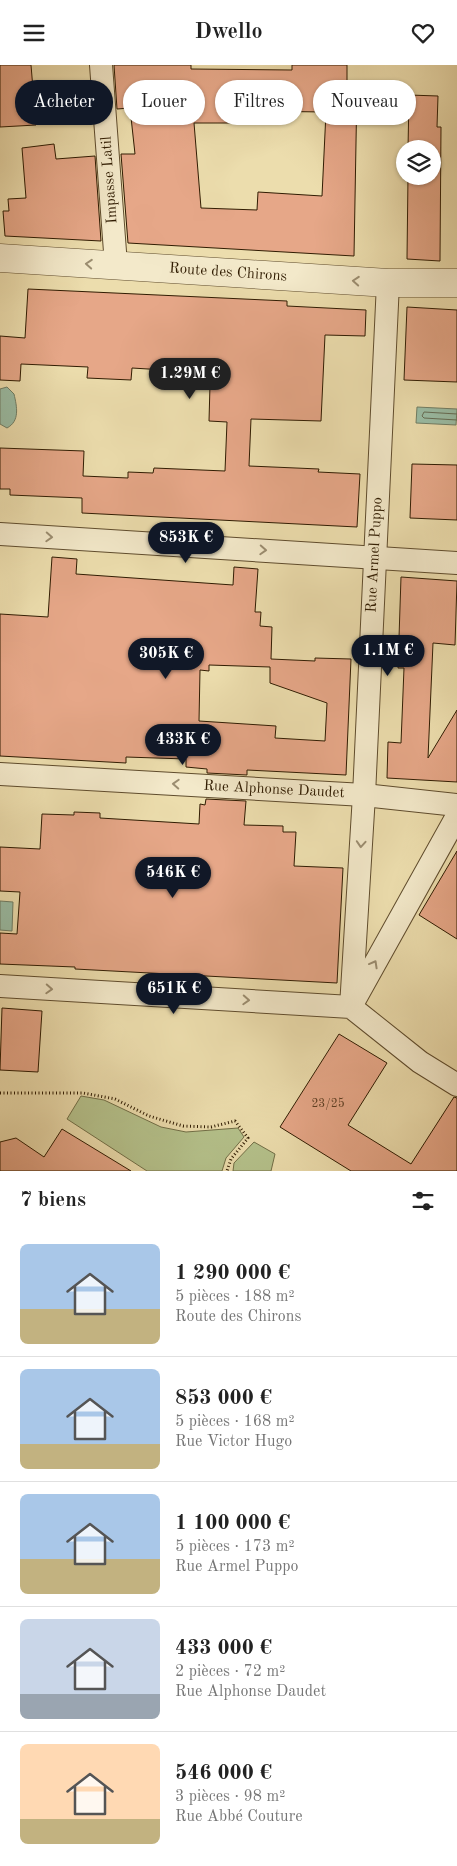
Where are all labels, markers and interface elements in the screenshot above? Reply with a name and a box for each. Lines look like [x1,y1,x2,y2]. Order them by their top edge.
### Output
icon: menu [20,19,48,47]
icon: heart [409,19,437,47]
text: Dwello [194,21,263,43]
chip: Acheter [15,80,113,125]
chip: Louer [123,80,205,125]
chip: Filtres [215,80,303,125]
chip: Nouveau [313,80,416,125]
street label: Impasse Latil [99,136,121,224]
map controls [396,140,441,185]
button: layers [396,140,441,185]
one-way arrow [85,258,93,269]
street label: Route des Chirons [168,261,288,285]
one-way arrow [352,275,360,286]
pin: 1.29M € [144,357,236,400]
text: 1.29M € [160,366,220,382]
street label: Rue Armel Puppo [364,497,386,613]
pin: 853K € [145,521,227,564]
text: 853K € [159,530,213,546]
one-way arrow [45,532,53,543]
one-way arrow [260,545,268,556]
pin: 1.1M € [347,635,429,677]
pin: 305K € [125,637,207,680]
text: 1.1M € [362,643,414,659]
text: 305K € [139,646,193,662]
pin: 433K € [142,723,224,766]
text: 433K € [156,732,210,748]
one-way arrow [172,779,180,790]
street label: Rue Alphonse Daudet [203,779,345,801]
one-way arrow [356,840,367,848]
pin: 546K € [132,857,214,899]
text: 546K € [146,865,200,881]
one-way arrow [368,960,378,969]
pin: 651K € [133,973,215,1015]
text: 651K € [147,981,201,997]
one-way arrow [45,984,53,995]
one-way arrow [242,995,250,1006]
house number: 23/25 [311,1097,345,1110]
icon: filters [409,1187,437,1215]
text: 7 biens [20,1190,86,1211]
text: 1 290 000 € [175,1263,290,1284]
icon: home [60,1264,120,1324]
text: 5 pièces · 188 m² [175,1289,295,1305]
text: Route des Chirons [175,1309,301,1325]
text: 853 000 € [175,1388,272,1409]
icon: home [60,1389,120,1449]
text: 5 pièces · 168 m² [175,1414,295,1430]
text: Rue Victor Hugo [175,1434,292,1450]
text: 1 100 000 € [175,1513,290,1534]
icon: home [60,1514,120,1574]
text: 5 pièces · 173 m² [175,1539,295,1555]
text: Rue Armel Puppo [175,1559,298,1575]
text: 433 000 € [175,1638,272,1659]
icon: home [60,1639,120,1699]
text: 2 pièces · 72 m² [175,1664,285,1680]
text: Rue Alphonse Daudet [175,1684,326,1700]
text: 546 000 € [175,1763,272,1784]
icon: home [60,1764,120,1824]
text: 3 pièces · 98 m² [175,1789,285,1805]
text: Rue Abbé Couture [175,1809,303,1825]

